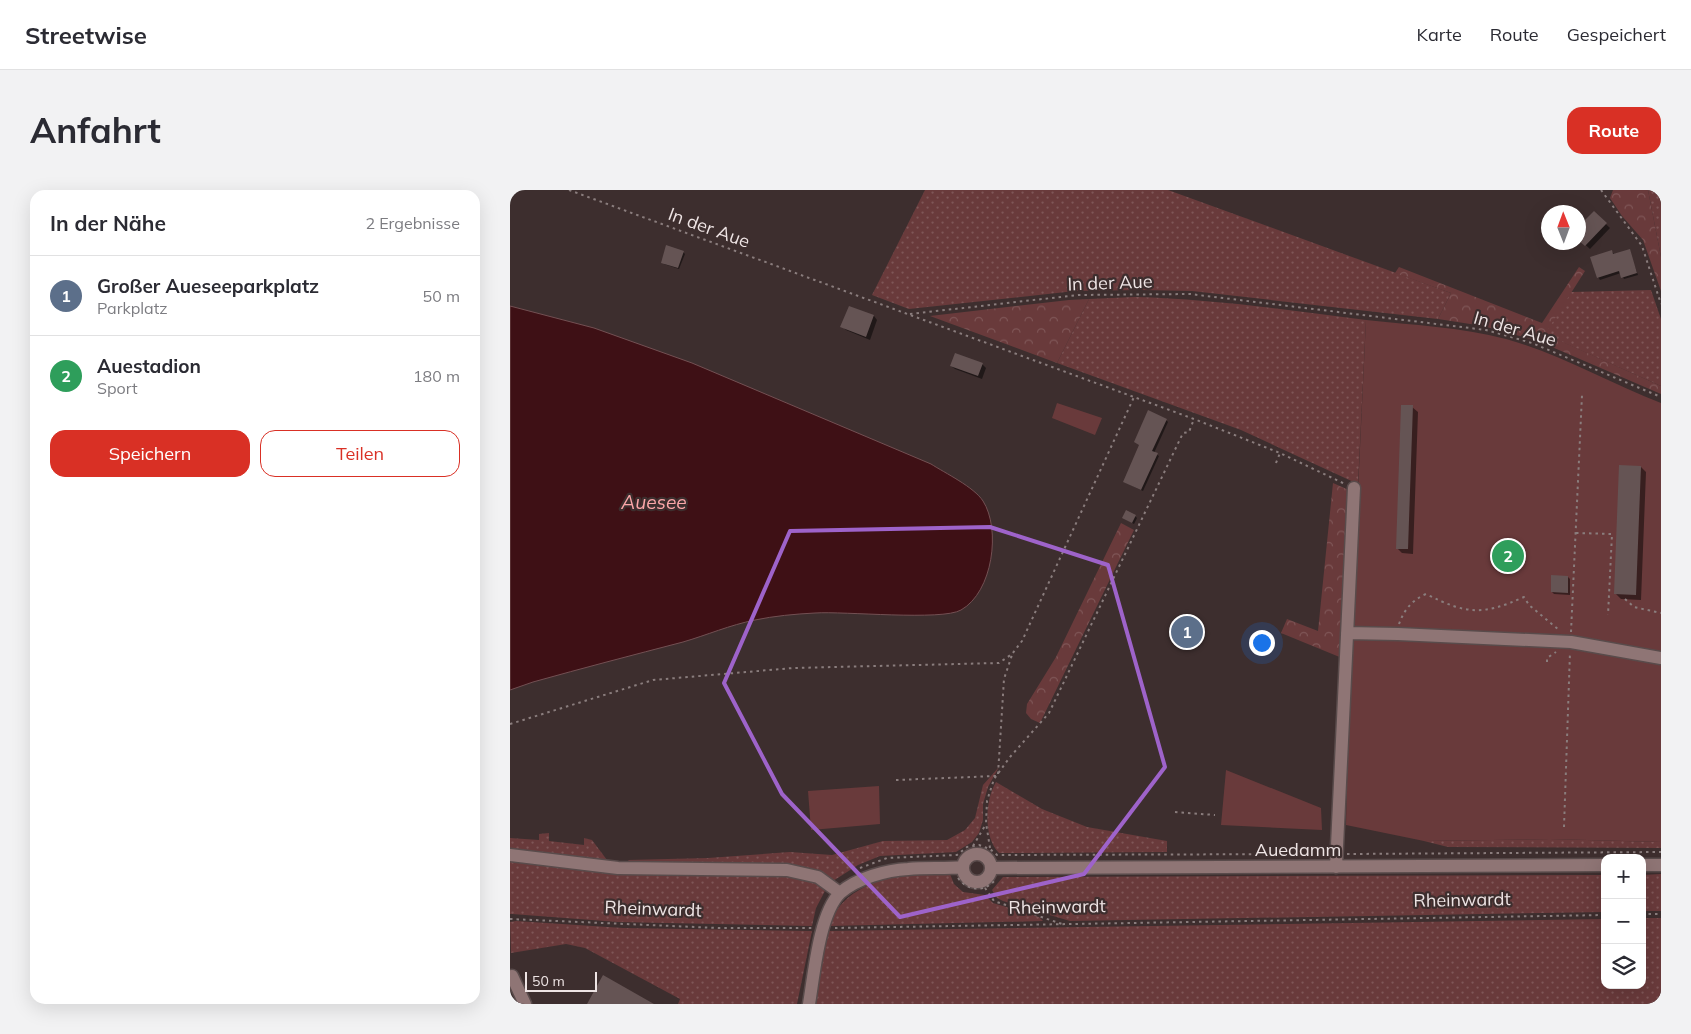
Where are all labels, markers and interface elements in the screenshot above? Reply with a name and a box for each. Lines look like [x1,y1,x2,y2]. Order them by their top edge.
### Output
text: Streetwise [25,20,147,50]
text: Karte [1417,23,1462,46]
text: Route [1490,23,1539,46]
text: Gespeichert [1567,23,1666,46]
button: Route [1567,107,1661,154]
text: Anfahrt [30,108,161,152]
street label: In der Aue [665,202,753,253]
north arrow [1541,205,1586,250]
text: In der Nähe [50,210,166,236]
text: 2 Ergebnisse [365,213,460,233]
street label: In der Aue [1067,270,1153,295]
text: Großer Aueseeparkplatz [97,274,319,298]
text: 1 [61,286,71,306]
text: 50 m [423,286,460,306]
text: Parkplatz [97,298,168,318]
street label: In der Aue [1471,306,1559,351]
text: Auestadion [97,354,201,378]
text: 2 [61,366,71,386]
text: 180 m [413,366,460,386]
text: Sport [97,378,138,398]
button: Speichern [50,430,250,477]
button: Teilen [260,430,460,477]
water label: Auesee [620,490,687,514]
pin: 2 [1492,537,1524,575]
pin: 1 [1171,613,1203,651]
your location [1249,630,1275,656]
street label: Auedamm [1255,838,1341,861]
map controls [1601,854,1646,989]
button: + [1601,854,1646,899]
street label: Rheinwardt [1413,887,1511,912]
street label: Rheinwardt [1008,894,1106,919]
street label: Rheinwardt [604,895,702,922]
button: − [1601,899,1646,944]
button: layers [1601,944,1646,989]
scale bar [525,969,598,992]
text: 50 m [532,972,565,990]

